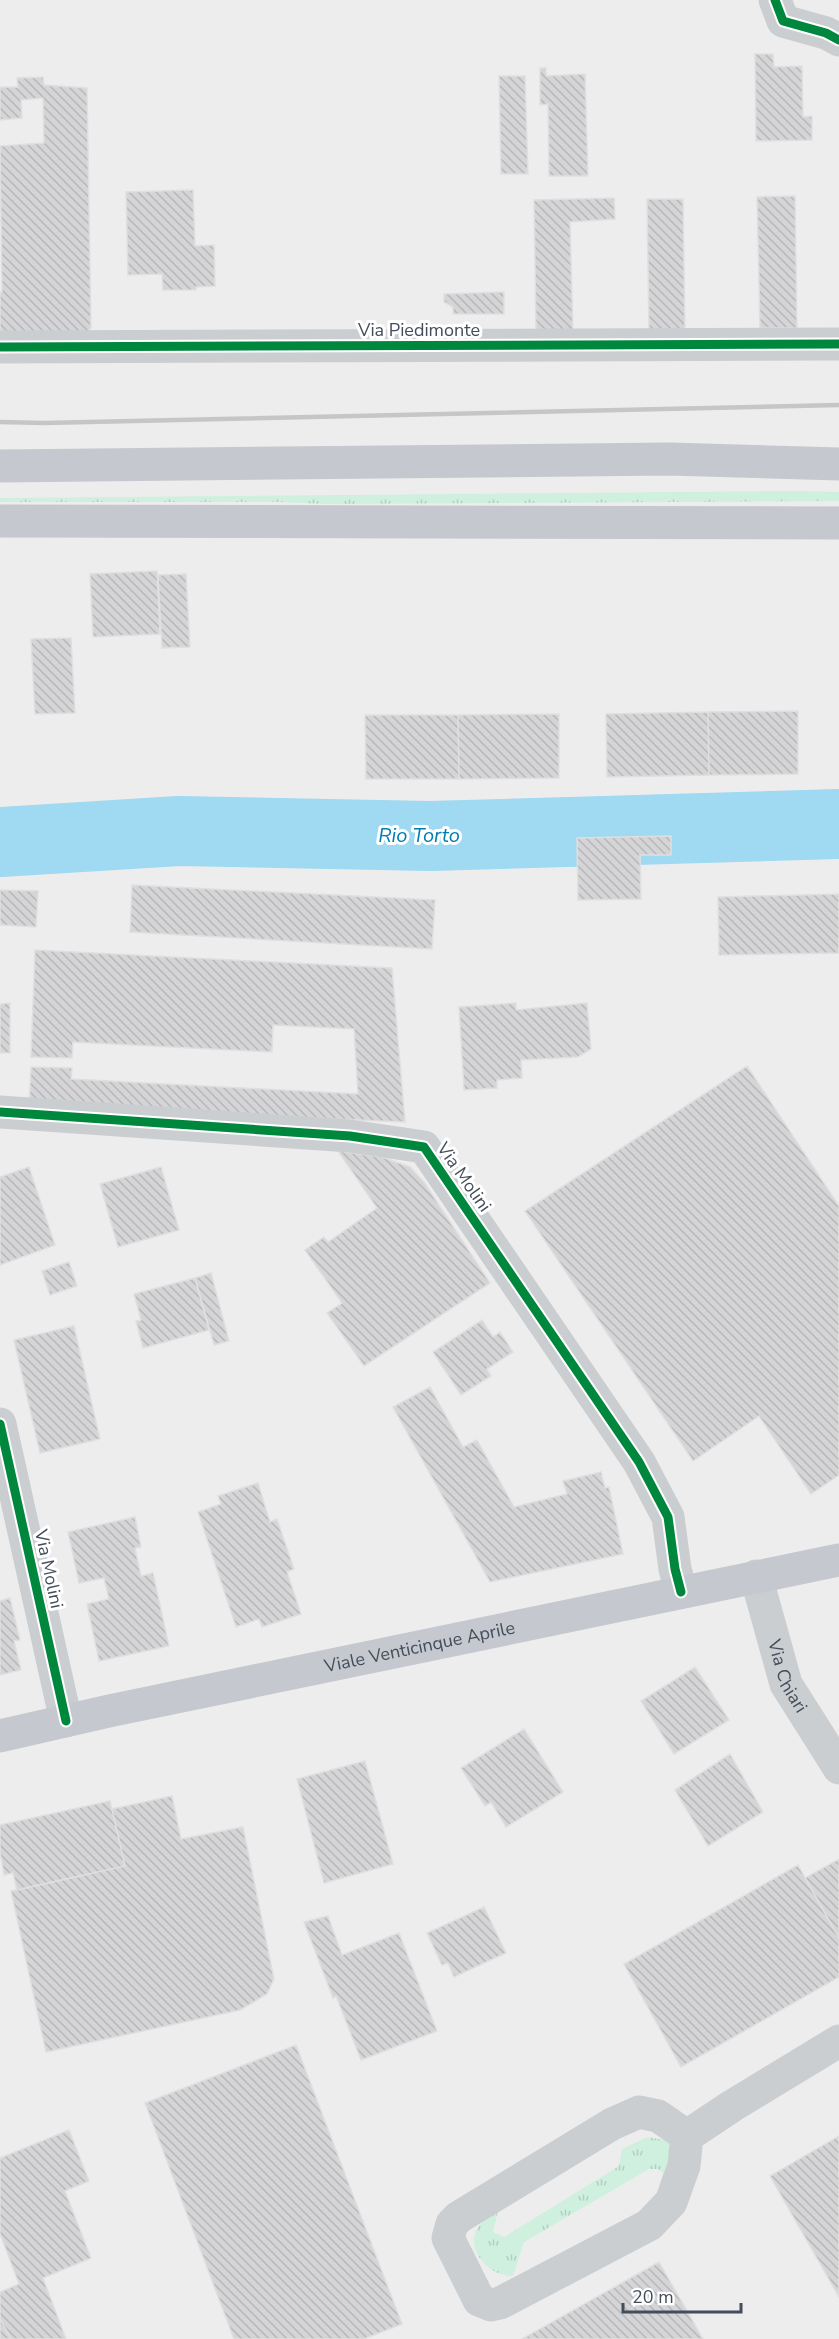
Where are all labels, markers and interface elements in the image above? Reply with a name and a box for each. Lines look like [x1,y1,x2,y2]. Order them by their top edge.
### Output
street label: Via Piedimonte [357,318,480,342]
water label: Rio Torto [378,822,460,849]
street label: Via Molini [431,1137,497,1217]
street label: Via Molini [29,1526,69,1611]
street label: Viale Venticinque Aprile [321,1615,517,1678]
street label: Via Chiari [762,1636,813,1717]
scale bar [623,2276,742,2314]
text: 20 m [632,2285,674,2309]

